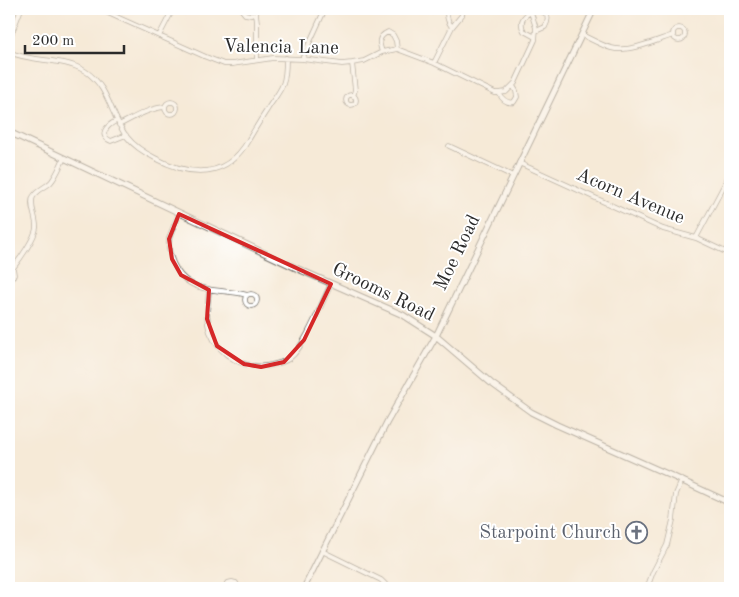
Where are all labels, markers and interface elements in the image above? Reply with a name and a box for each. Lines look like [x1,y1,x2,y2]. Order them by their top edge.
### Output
scale bar [25,22,124,54]
text: 200 m [32,34,74,49]
street label: Valencia Lane [223,37,339,59]
street label: Acorn Avenue [573,166,687,228]
street label: Moe Road [432,212,484,294]
street label: Grooms Road [329,260,437,326]
church icon: Starpoint Church [625,521,649,545]
place label: Starpoint Church [479,524,621,543]

